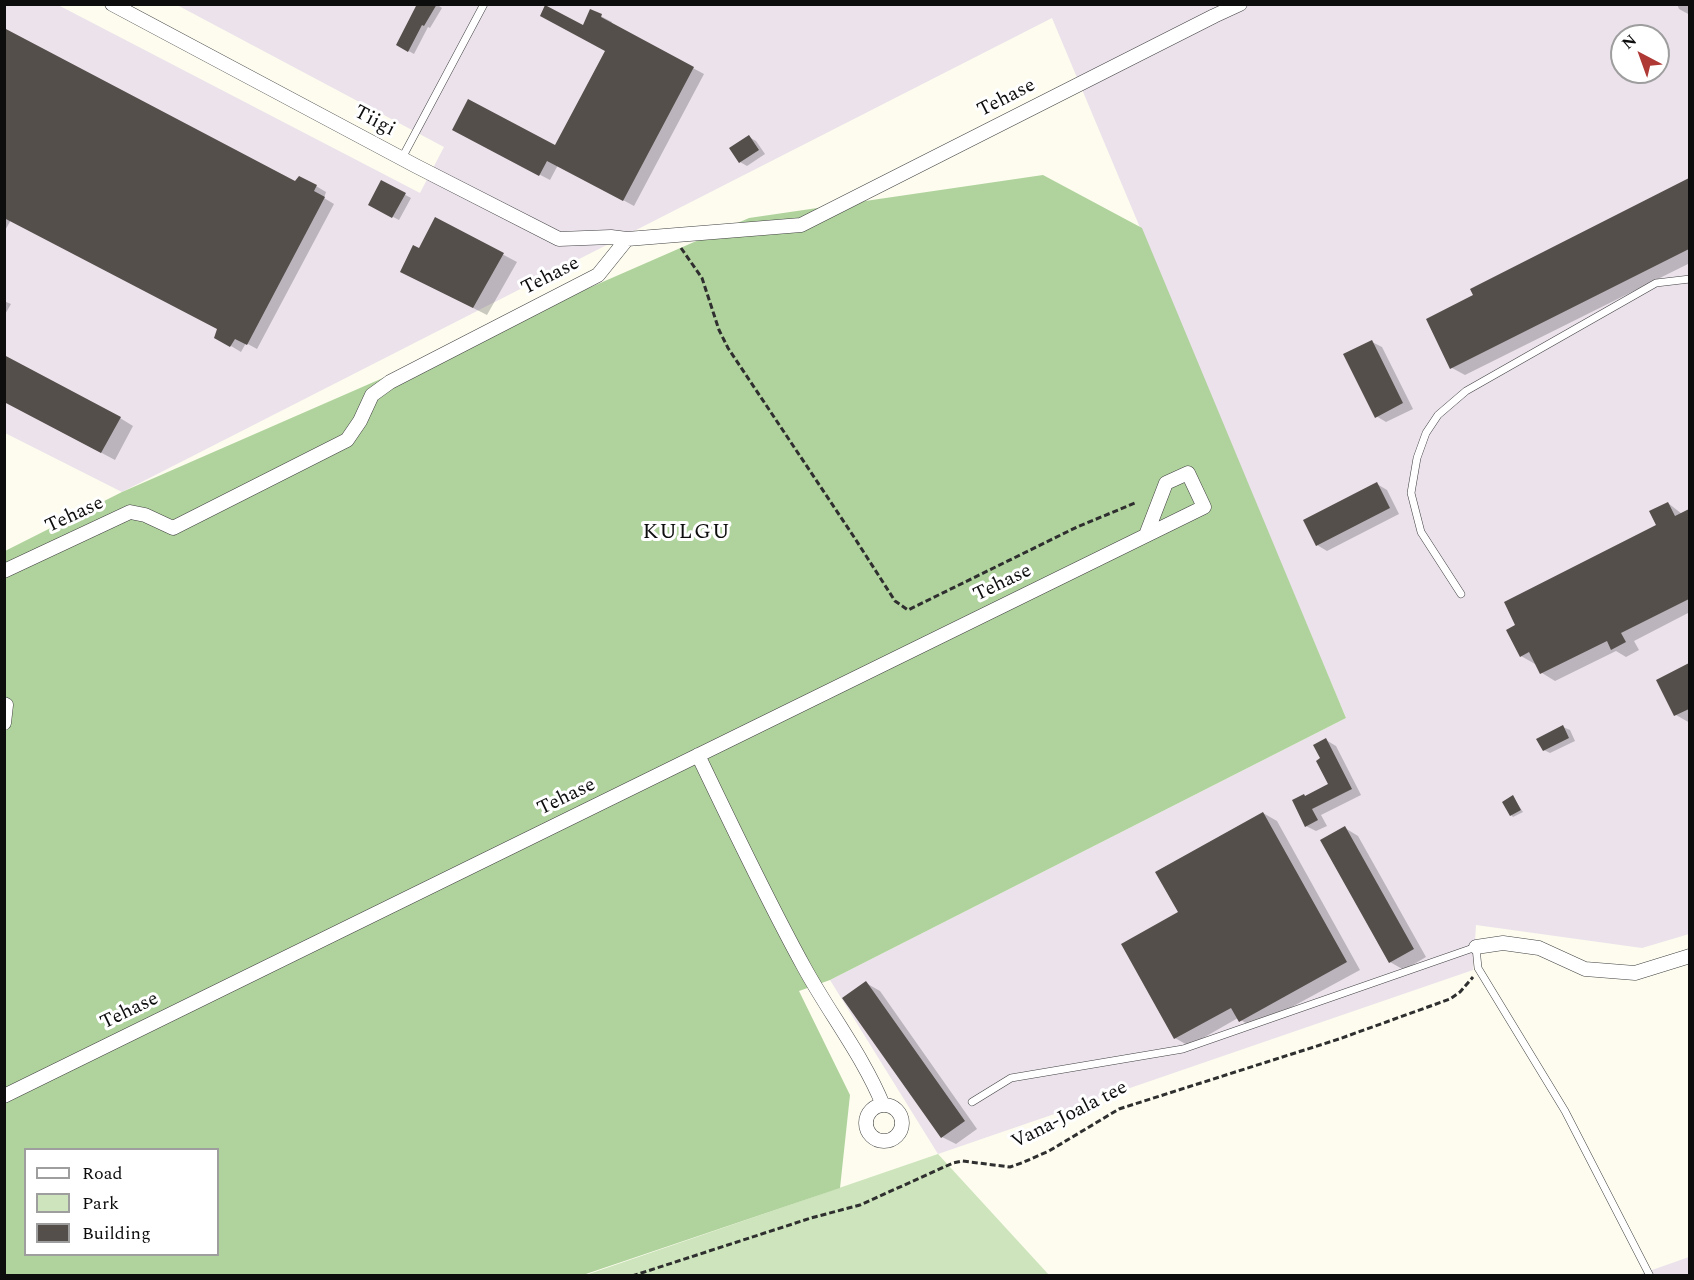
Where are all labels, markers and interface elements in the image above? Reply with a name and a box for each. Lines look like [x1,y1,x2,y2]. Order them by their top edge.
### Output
north arrow [1610,24,1670,84]
text: N [1617,29,1642,55]
street label: Tehase [974,74,1040,124]
street label: Tiigi [349,101,399,143]
street label: Tehase [518,252,584,302]
street label: Tehase [42,492,108,540]
district label: KULGU [643,521,731,547]
street label: Tehase [970,560,1036,608]
street label: Tehase [534,774,600,822]
street label: Tehase [97,988,163,1036]
street label: Vana-Joala tee [1008,1076,1132,1156]
legend [24,1148,219,1256]
text: Road [82,1160,123,1187]
text: Park [82,1190,119,1217]
text: Building [82,1220,151,1247]

